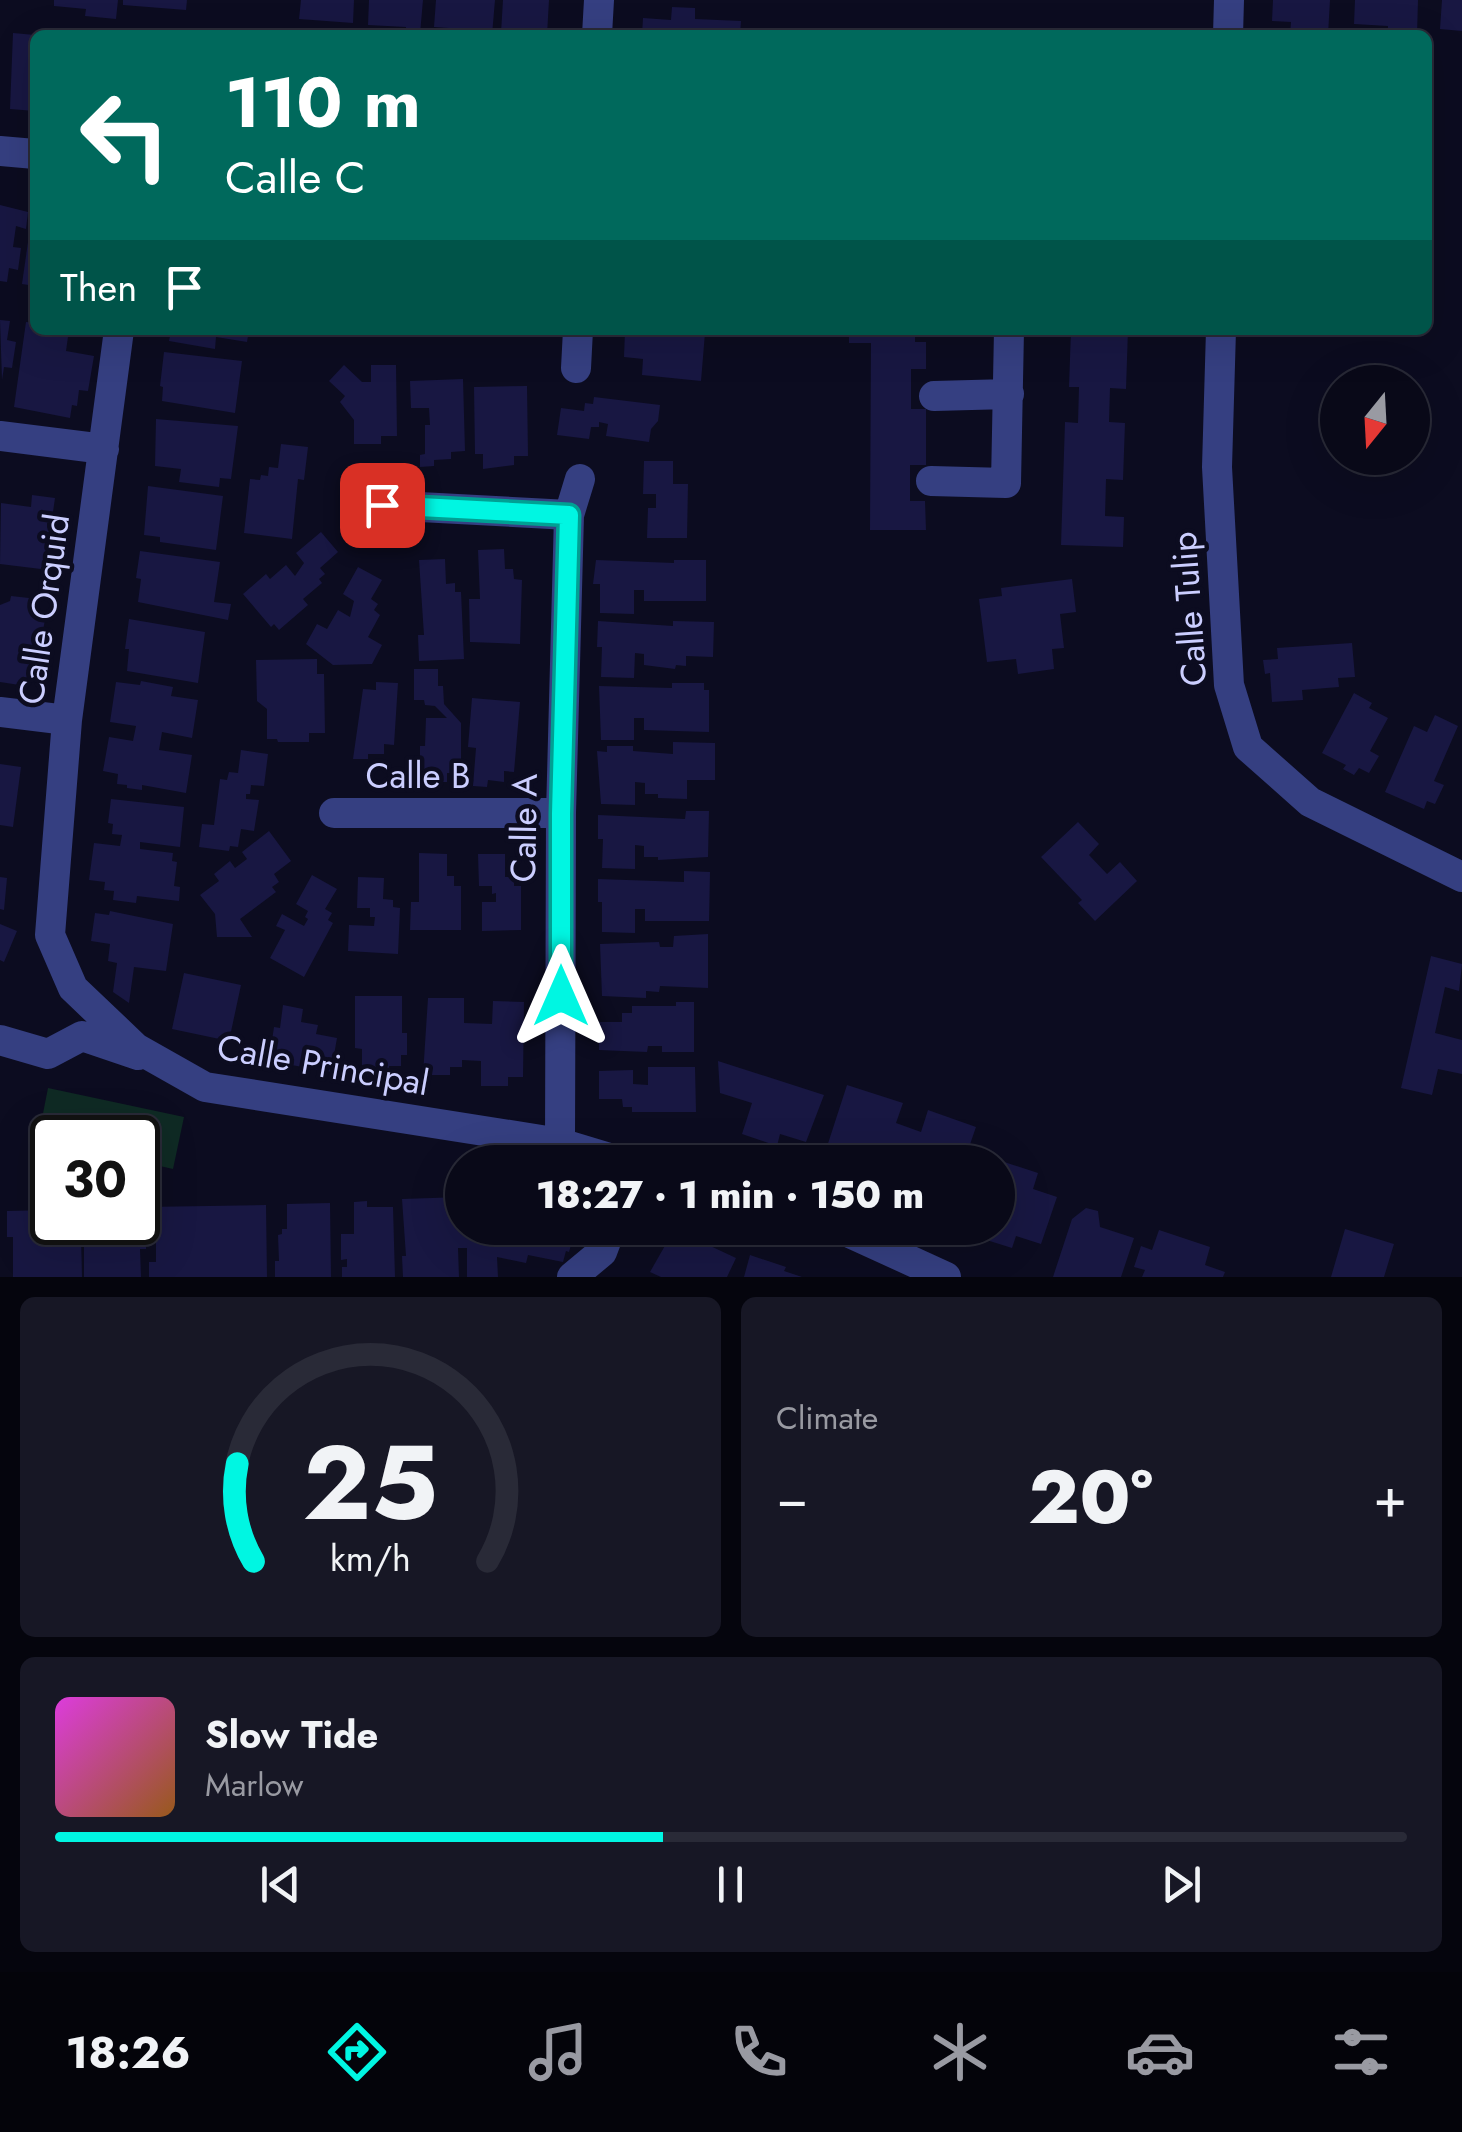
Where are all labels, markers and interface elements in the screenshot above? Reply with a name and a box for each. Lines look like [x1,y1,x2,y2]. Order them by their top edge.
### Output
text: 110 m [225,52,421,153]
icon: left [60,70,190,200]
text: Calle C [225,145,366,210]
text: Then [60,260,137,315]
icon: arrive [157,260,212,315]
north arrow [1320,365,1430,475]
map controls [1320,365,1430,475]
pin [340,463,425,548]
icon: arrive [355,478,410,533]
street label: Calle Orquid [6,510,82,708]
street label: Calle Tulip [1159,530,1219,688]
street label: Calle B [366,751,470,801]
street label: Calle A [498,773,550,883]
position arrow [509,944,613,1048]
street label: Calle Principal [213,1022,433,1108]
speed limit sign: 30 [30,1115,160,1245]
text: 18:27 · 1 min · 150 m [536,1167,924,1222]
text: Climate [776,1395,878,1441]
text: 25 [303,1408,438,1558]
text: 20° [1028,1443,1153,1551]
text: − [776,1458,808,1538]
text: + [1373,1458,1407,1538]
text: km/h [330,1533,411,1584]
text: Slow Tide [205,1707,378,1762]
text: Marlow [205,1762,303,1808]
icon: previous [253,1857,308,1912]
icon: pause [703,1857,758,1912]
icon: next [1154,1857,1209,1912]
icon: directions [322,2017,392,2087]
icon: music [523,2017,593,2087]
icon: phone [724,2017,794,2087]
icon: climate [925,2017,995,2087]
icon: car [1125,2017,1195,2087]
icon: filters [1326,2017,1396,2087]
text: 18:26 [65,2020,191,2085]

